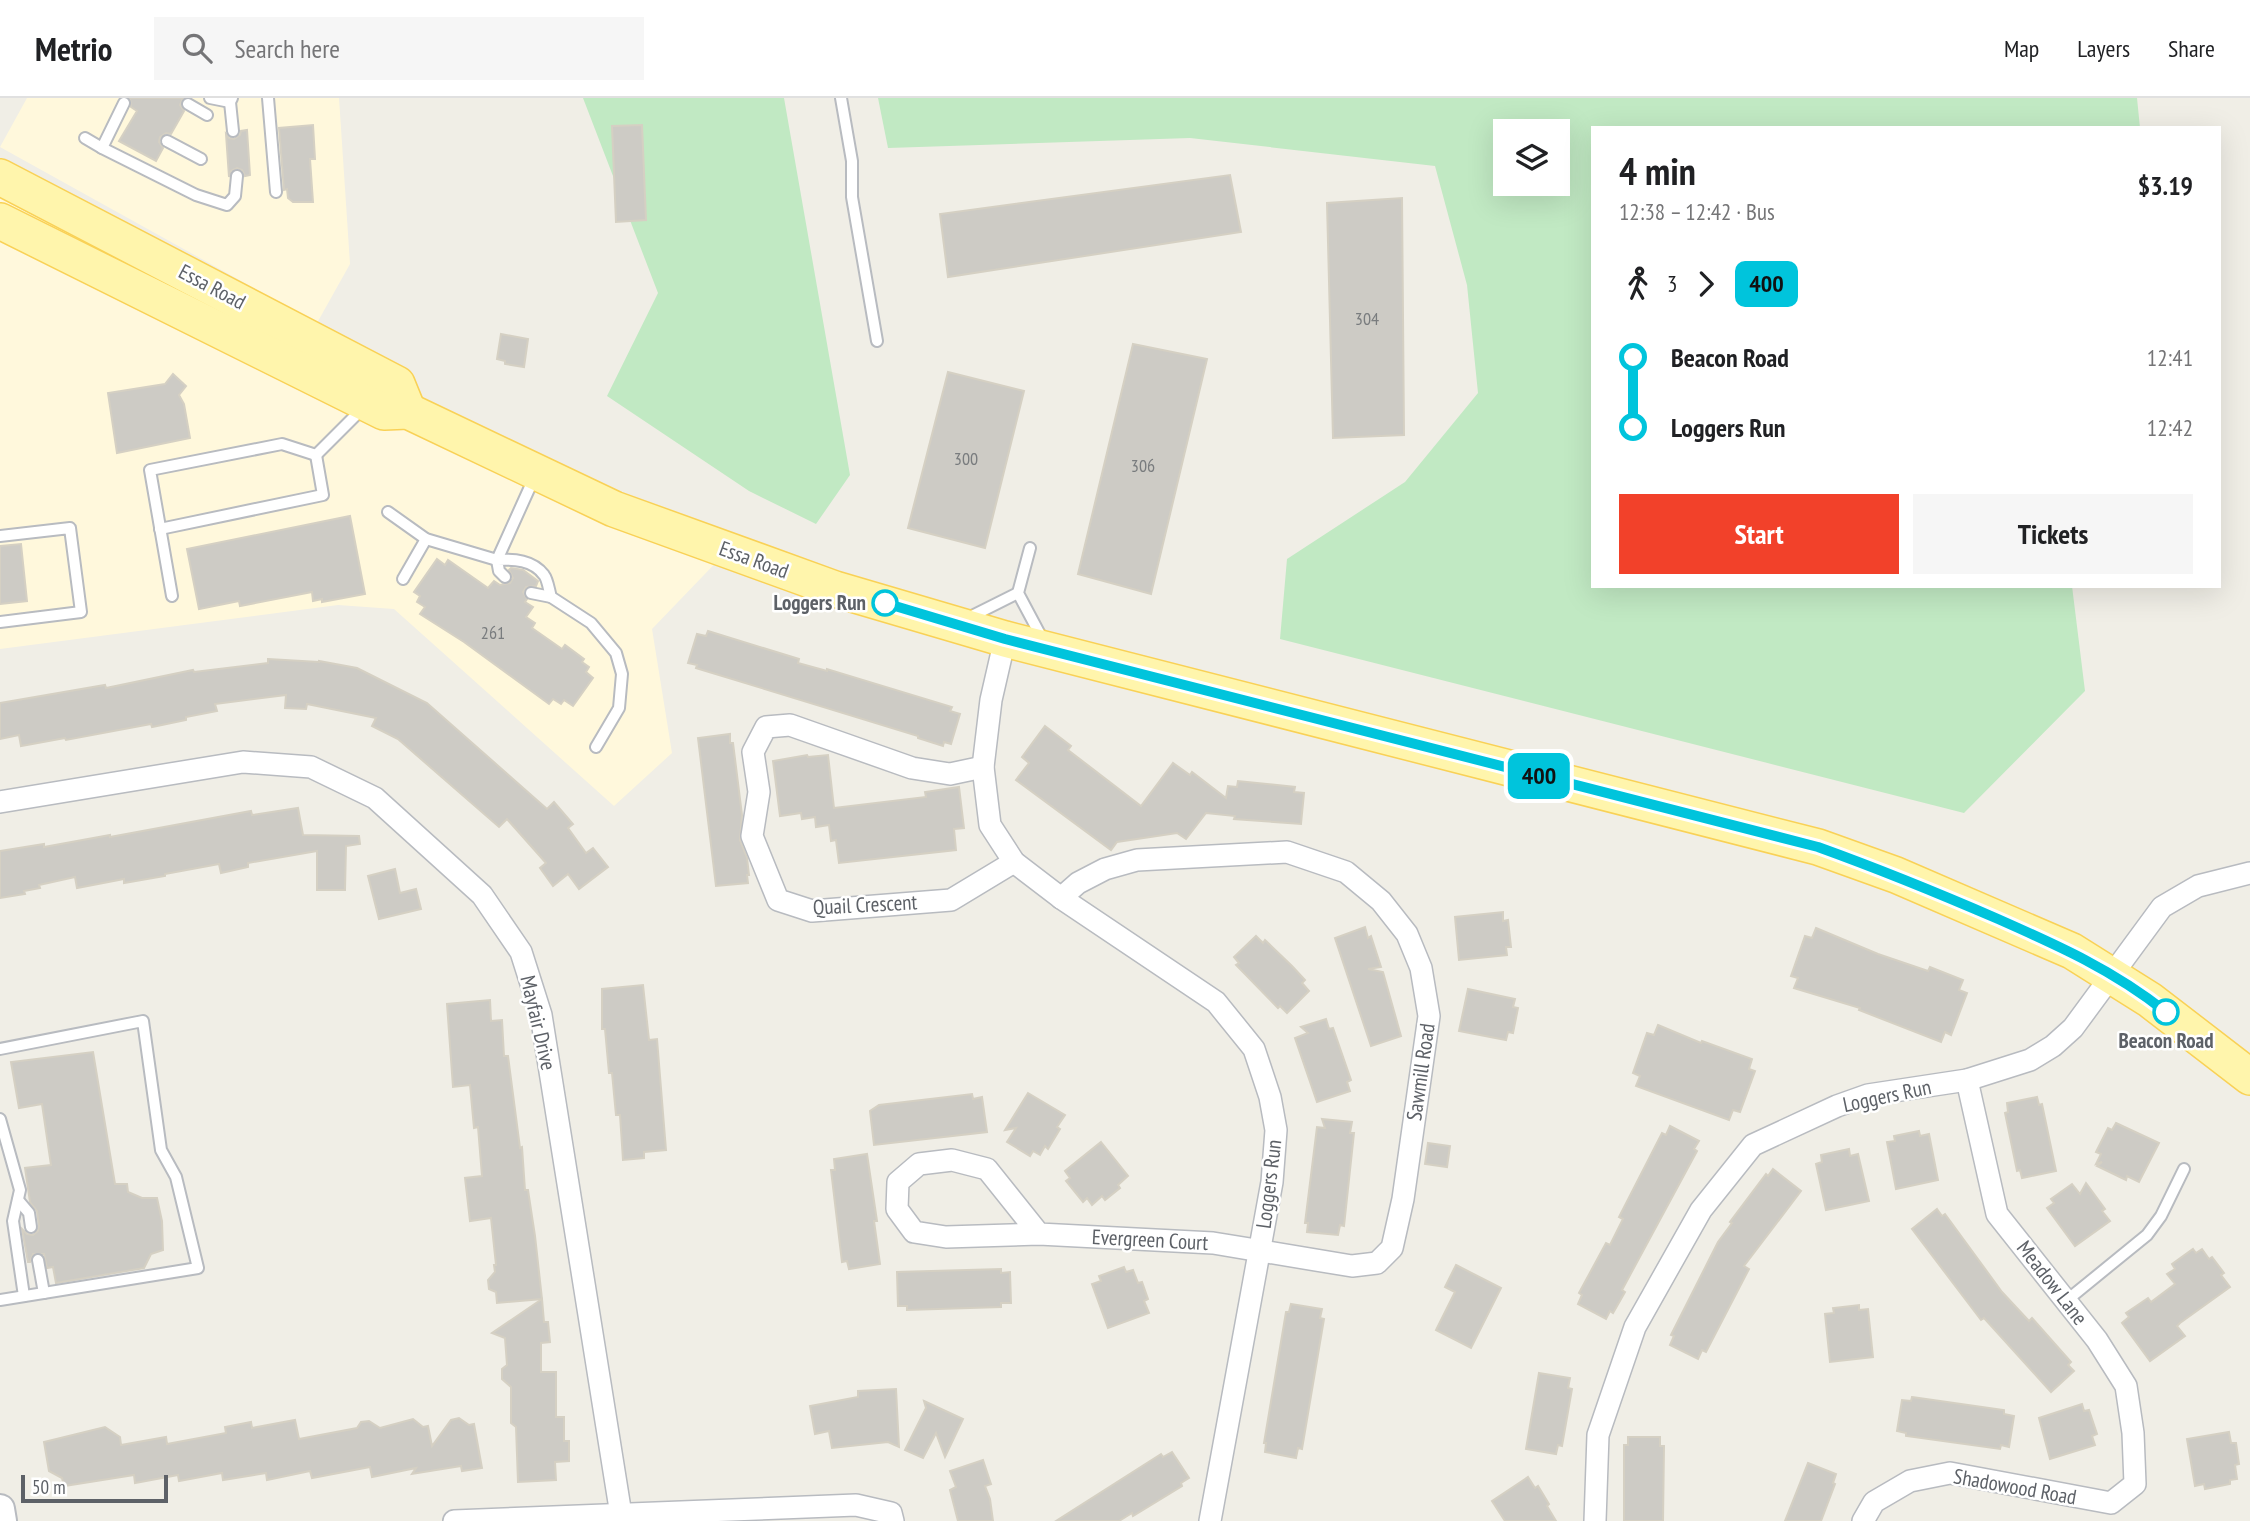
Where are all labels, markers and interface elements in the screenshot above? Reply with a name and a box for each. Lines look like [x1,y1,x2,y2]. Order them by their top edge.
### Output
search box [154,17,644,80]
text: Metrio [35,27,112,70]
icon: search [178,29,216,67]
text: Search here [234,32,340,65]
text: Map [2004,33,2039,64]
text: Layers [2077,33,2130,64]
text: Share [2168,33,2215,64]
map controls [1493,119,1570,196]
button: layers [1493,119,1570,196]
text: 4 min [1619,146,1696,195]
text: $3.19 [2138,169,2193,202]
text: 12:38 – 12:42 · Bus [1619,197,1775,226]
street label: Essa Road [174,258,250,315]
icon: walk [1619,265,1657,303]
icon: forward [1687,265,1725,303]
text: 400 [1749,268,1784,299]
text: 3 [1667,269,1677,298]
house number: 304 [1355,307,1379,330]
text: Beacon Road [1671,341,1789,374]
text: 12:41 [2147,343,2193,372]
text: Loggers Run [1671,411,1785,444]
text: 12:42 [2147,413,2193,442]
house number: 300 [954,447,978,470]
house number: 306 [1131,454,1155,477]
button: Start [1619,494,1899,574]
button: Tickets [1913,494,2193,574]
street label: Essa Road [716,535,793,585]
place label: Loggers Run [774,589,866,616]
marker: Loggers Run [872,590,898,616]
house number: 261 [481,621,505,644]
line badge: 400 [1499,753,1579,799]
text: 400 [1522,760,1556,791]
street label: Quail Crescent [812,888,918,921]
street label: Mayfair Drive [514,973,562,1073]
marker: Beacon Road [2153,999,2179,1025]
street label: Sawmill Road [1400,1021,1441,1122]
place label: Beacon Road [2118,1027,2214,1054]
street label: Loggers Run [1840,1073,1933,1118]
street label: Loggers Run [1250,1138,1287,1230]
street label: Evergreen Court [1091,1223,1209,1256]
street label: Meadow Lane [2011,1235,2094,1330]
street label: Shadowood Road [1952,1462,2079,1511]
scale bar [21,1472,168,1504]
text: 50 m [32,1475,66,1499]

